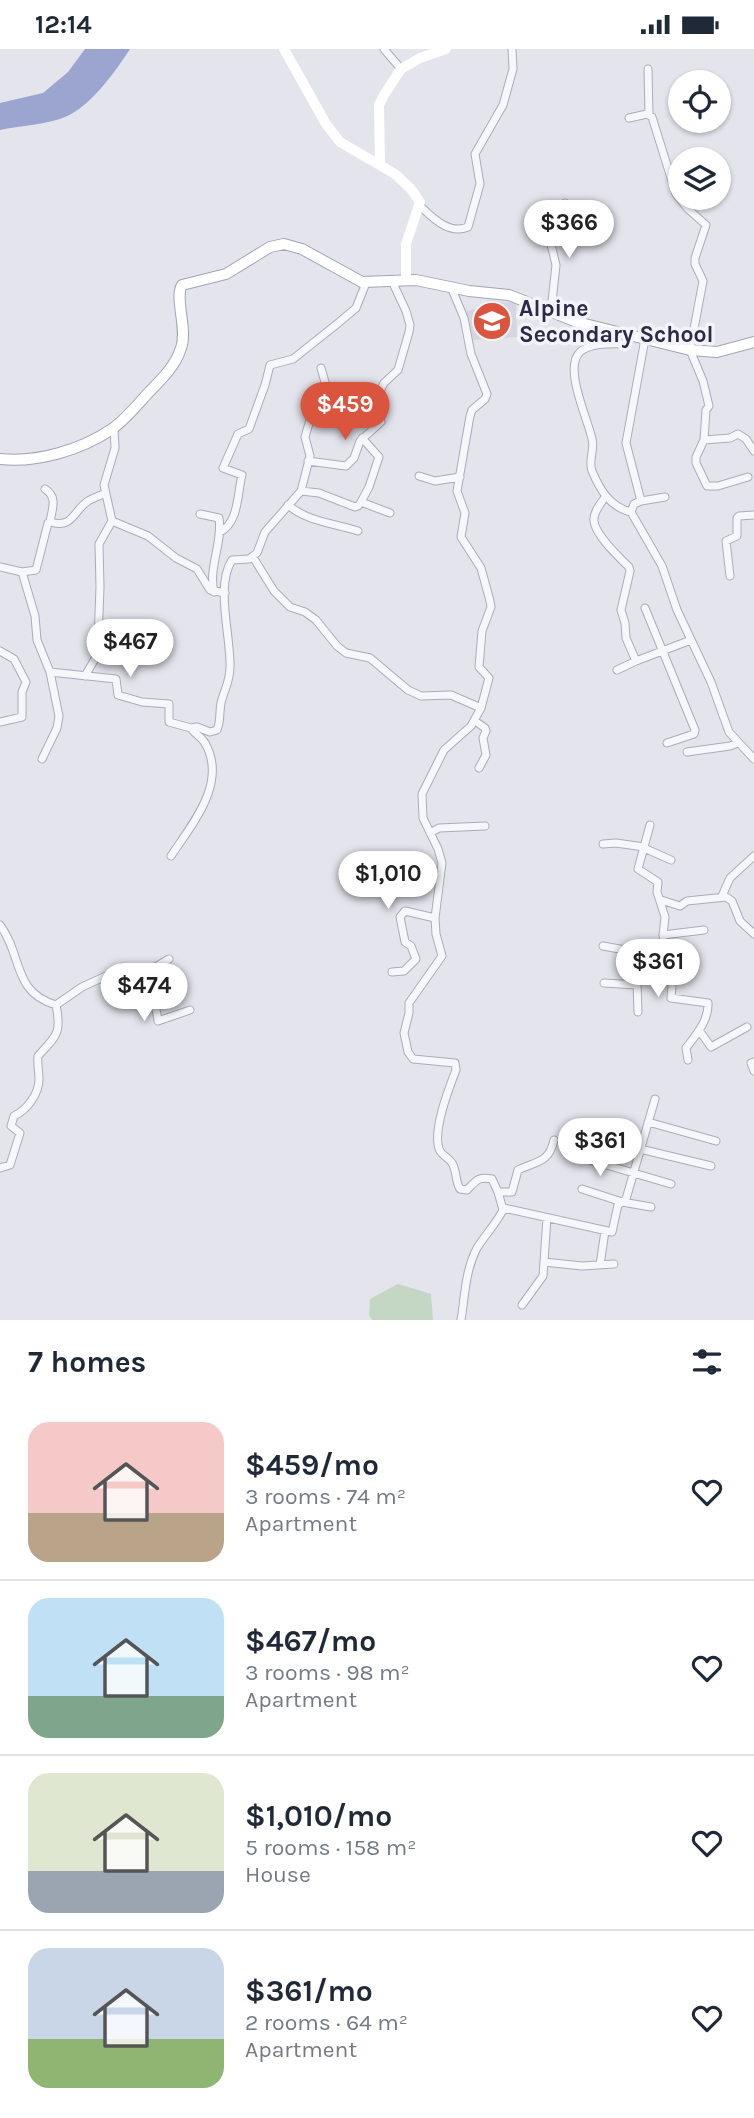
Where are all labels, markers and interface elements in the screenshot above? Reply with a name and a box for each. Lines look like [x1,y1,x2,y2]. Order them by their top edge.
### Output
text: 12:14 [35,9,92,40]
map controls [668,70,731,210]
button: locate [668,70,731,133]
button: layers [668,147,731,210]
pin: $366 [528,201,610,260]
text: $366 [540,209,598,236]
place label: Alpine Secondary School [519,295,714,348]
school or university icon: Alpine Secondary School [471,300,513,342]
pin: $459 [304,383,386,442]
text: $459 [317,391,373,418]
pin: $467 [89,619,171,679]
text: $467 [103,628,157,655]
pin: $1,010 [331,851,445,911]
text: $1,010 [354,860,422,887]
pin: $361 [617,939,699,999]
text: $361 [632,948,684,975]
pin: $474 [103,963,185,1023]
text: $474 [117,972,171,999]
pin: $361 [559,1119,641,1178]
text: $361 [574,1127,626,1154]
icon: filters [688,1343,726,1381]
text: 7 homes [28,1344,146,1380]
text: $459/mo [245,1447,379,1483]
icon: home [84,1450,168,1534]
icon: heart [688,1473,726,1511]
text: 3 rooms · 74 m² [245,1483,406,1510]
text: Apartment [245,1510,357,1537]
text: $467/mo [245,1623,376,1659]
icon: home [84,1626,168,1710]
icon: heart [688,1649,726,1687]
text: 3 rooms · 98 m² [245,1659,410,1686]
text: Apartment [245,1686,357,1713]
text: $1,010/mo [245,1798,392,1834]
icon: home [84,1801,168,1885]
icon: heart [688,1824,726,1862]
text: 5 rooms · 158 m² [245,1834,416,1861]
text: House [245,1861,311,1888]
text: $361/mo [245,1973,373,2009]
icon: home [84,1976,168,2060]
icon: heart [688,1999,726,2037]
text: 2 rooms · 64 m² [245,2009,408,2036]
text: Apartment [245,2036,357,2063]

